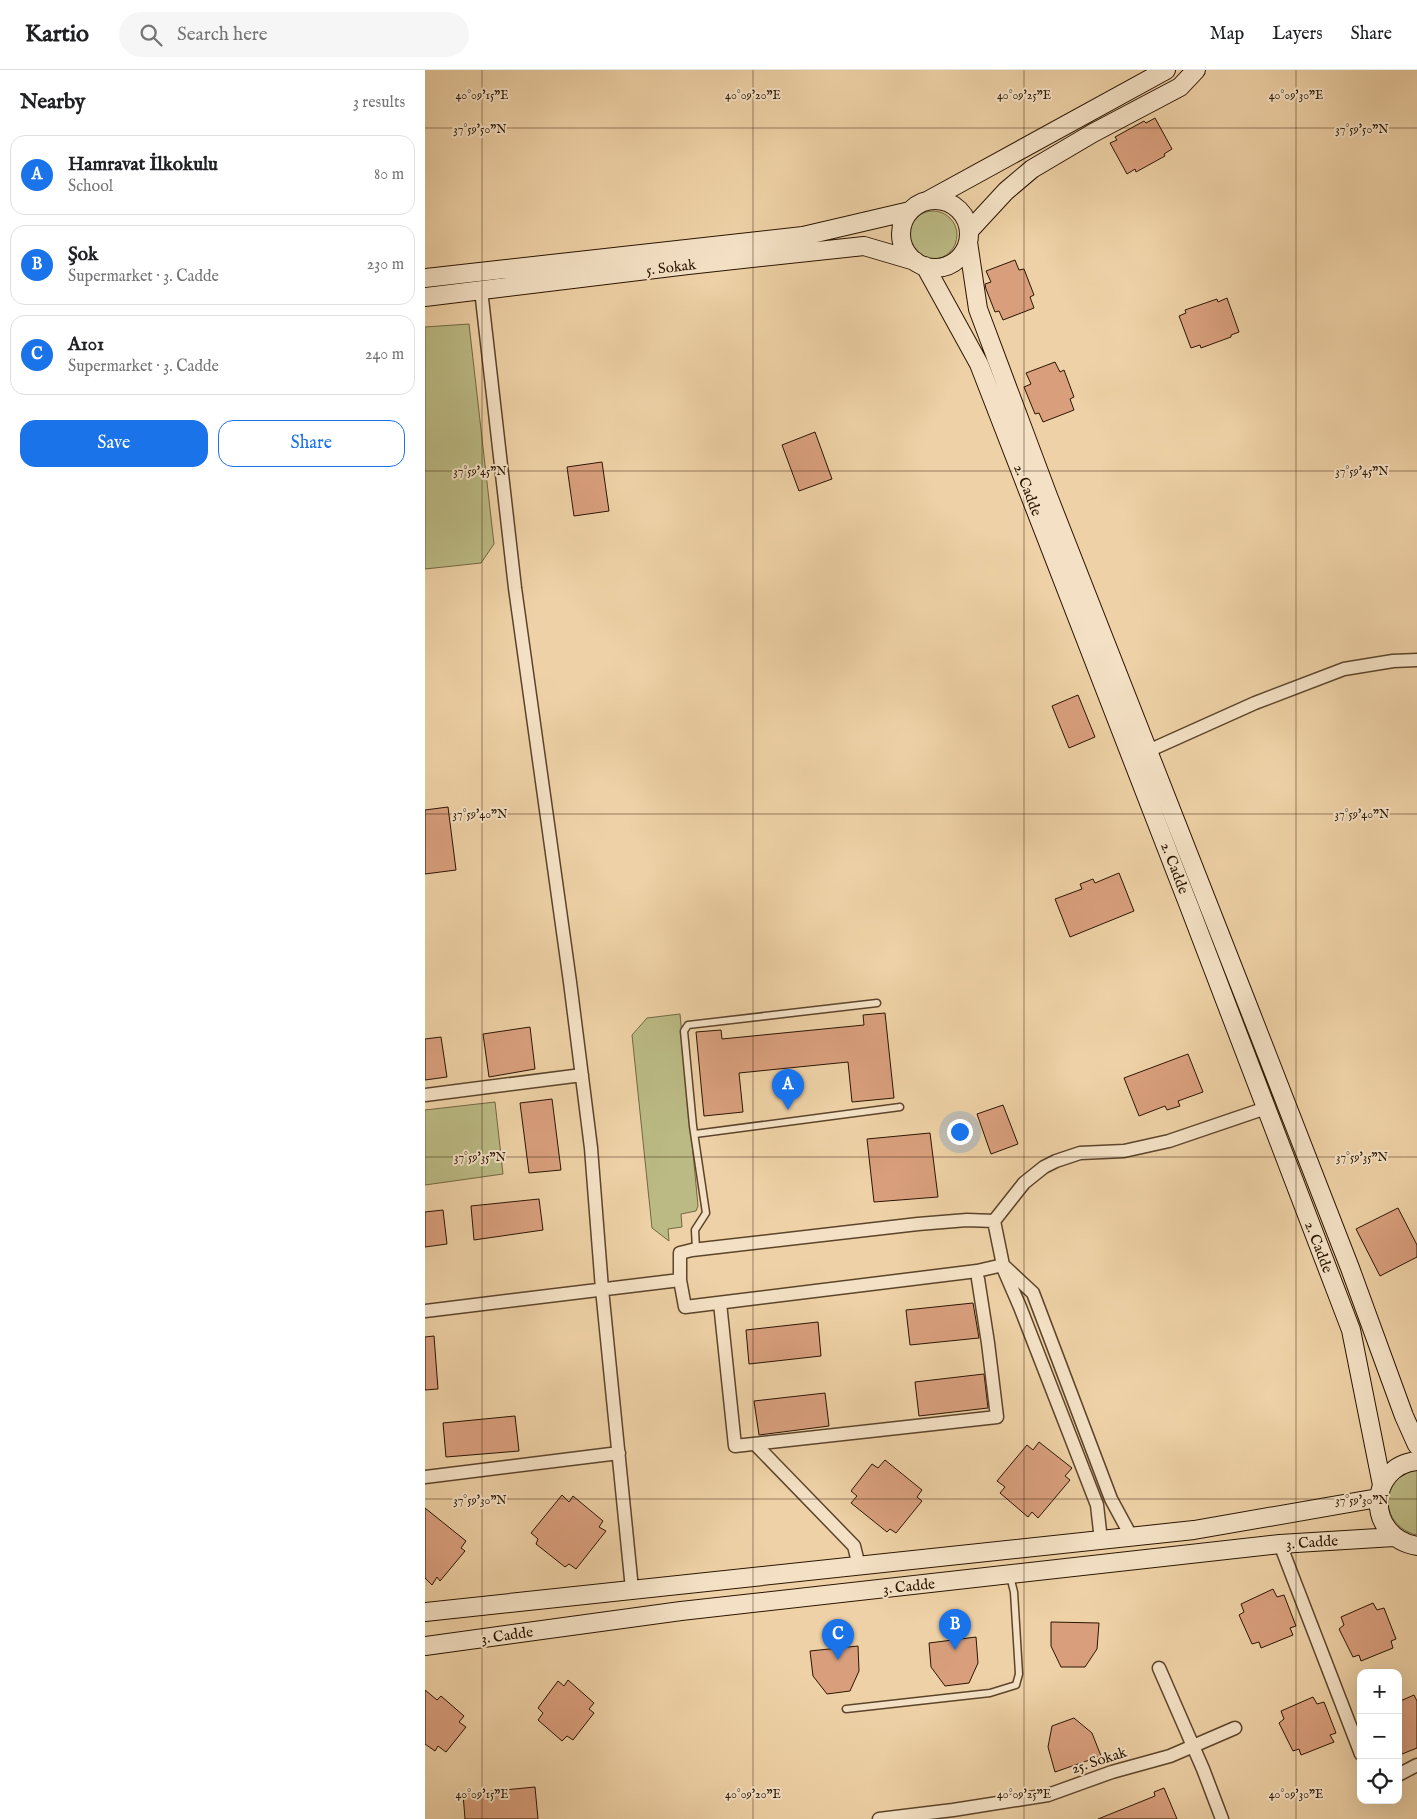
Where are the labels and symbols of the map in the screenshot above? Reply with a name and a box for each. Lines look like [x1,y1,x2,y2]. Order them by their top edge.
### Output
text: 40°09'15"E [455,88,509,103]
text: 40°09'20"E [725,88,781,103]
text: 40°09'25"E [997,88,1051,103]
text: 40°09'30"E [1269,88,1323,103]
text: 37°59'50"N [453,122,507,137]
text: 37°59'50"N [1335,122,1389,137]
street label: 5. Sokak [645,255,698,280]
street label: 2. Cadde [1009,462,1046,519]
text: 37°59'45"N [453,464,507,479]
text: 37°59'45"N [1335,464,1389,479]
text: 37°59'40"N [453,807,508,822]
text: 37°59'40"N [1335,807,1390,822]
street label: 2. Cadde [1156,840,1193,897]
pin: A [772,1069,804,1110]
your location [947,1119,973,1145]
text: 37°59'35"N [454,1150,507,1165]
text: 37°59'35"N [1336,1150,1389,1165]
street label: 2. Cadde [1300,1219,1337,1276]
text: 37°59'30"N [453,1493,507,1508]
text: 37°59'30"N [1335,1493,1389,1508]
street label: 3. Cadde [1285,1531,1339,1554]
street label: 3. Cadde [882,1574,936,1599]
pin: B [939,1609,971,1650]
pin: C [822,1619,854,1660]
street label: 3. Cadde [480,1622,534,1649]
street label: 25. Sokak [1069,1742,1130,1778]
text: 40°09'15"E [455,1787,509,1802]
text: 40°09'20"E [725,1787,781,1802]
text: 40°09'25"E [997,1787,1051,1802]
text: 40°09'30"E [1269,1787,1323,1802]

